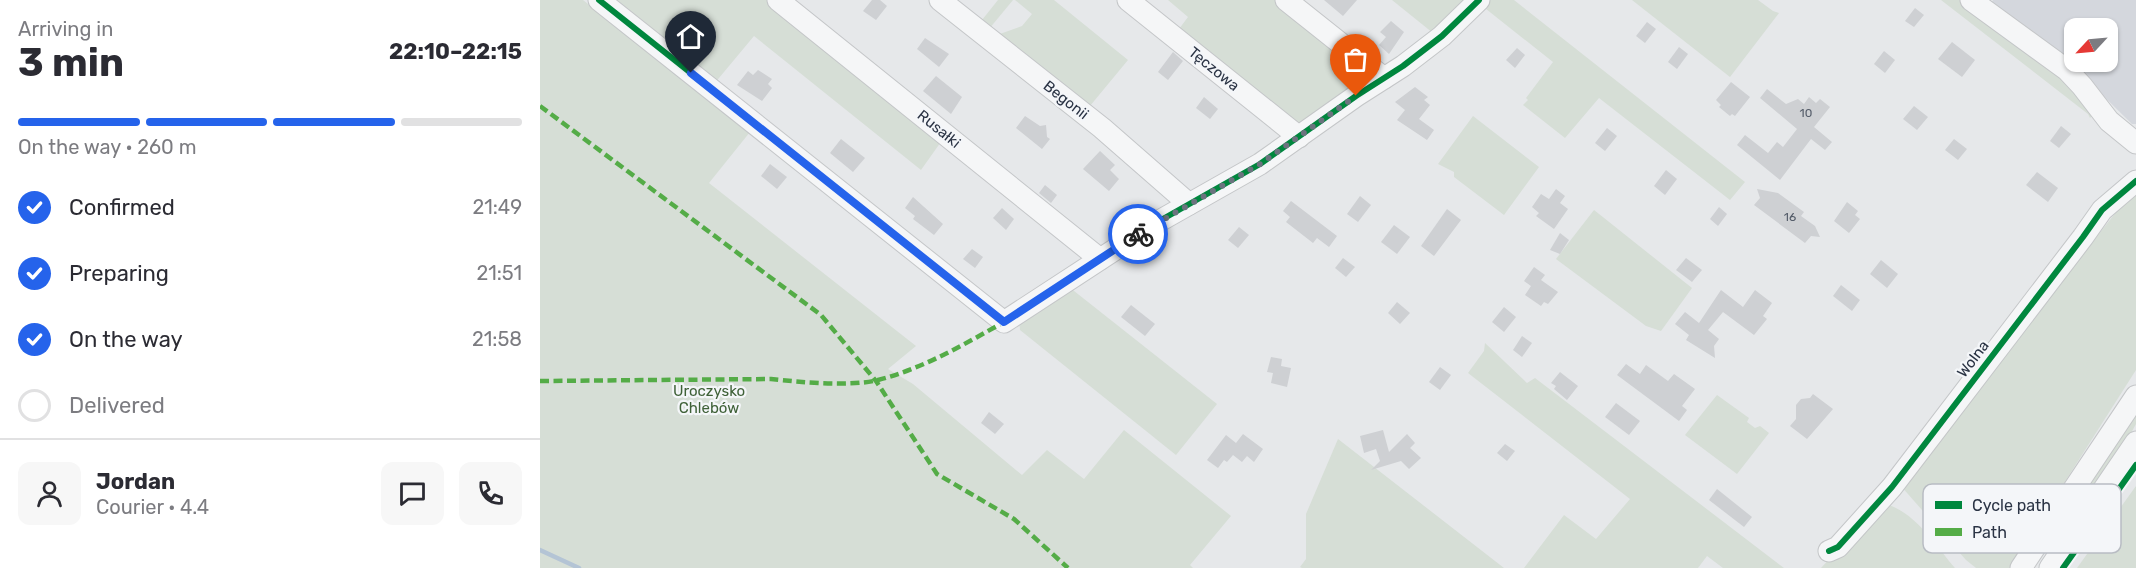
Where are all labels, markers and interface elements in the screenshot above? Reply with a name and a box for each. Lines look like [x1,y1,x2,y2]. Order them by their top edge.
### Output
pin [665,11,716,73]
text: Arriving in [18,17,113,41]
north arrow [2064,18,2118,72]
map controls [2064,18,2118,72]
icon: home [674,20,707,53]
pin [1330,34,1381,96]
text: 22:10–22:15 [389,38,522,65]
text: 3 min [18,40,124,86]
street label: Tęczowa [1185,43,1243,95]
icon: bag [1339,43,1372,76]
street label: Begonii [1040,77,1092,123]
street label: Rusałki [914,106,964,152]
house number: 10 [1800,106,1812,120]
text: On the way · 260 m [18,135,196,159]
icon: check [18,191,51,224]
text: Confirmed [69,194,175,221]
text: 21:49 [472,195,522,219]
courier [1108,204,1168,264]
house number: 16 [1784,210,1796,224]
icon: bike [1122,218,1155,251]
icon: check [18,257,51,290]
text: Preparing [69,260,169,287]
text: 21:51 [476,261,522,285]
icon: check [18,323,51,356]
text: On the way [69,326,183,353]
text: 21:58 [472,327,522,351]
street label: Wolna [1953,337,1993,381]
park label: Uroczysko Chlebów [673,382,745,417]
text: Delivered [69,392,165,419]
button: person [18,462,81,525]
button: chat [381,462,444,525]
button: phone [459,462,522,525]
text: Jordan [96,468,175,495]
legend [1923,484,2121,553]
text: Courier · 4.4 [96,495,209,519]
text: Cycle path [1972,496,2051,515]
text: Path [1972,523,2007,542]

